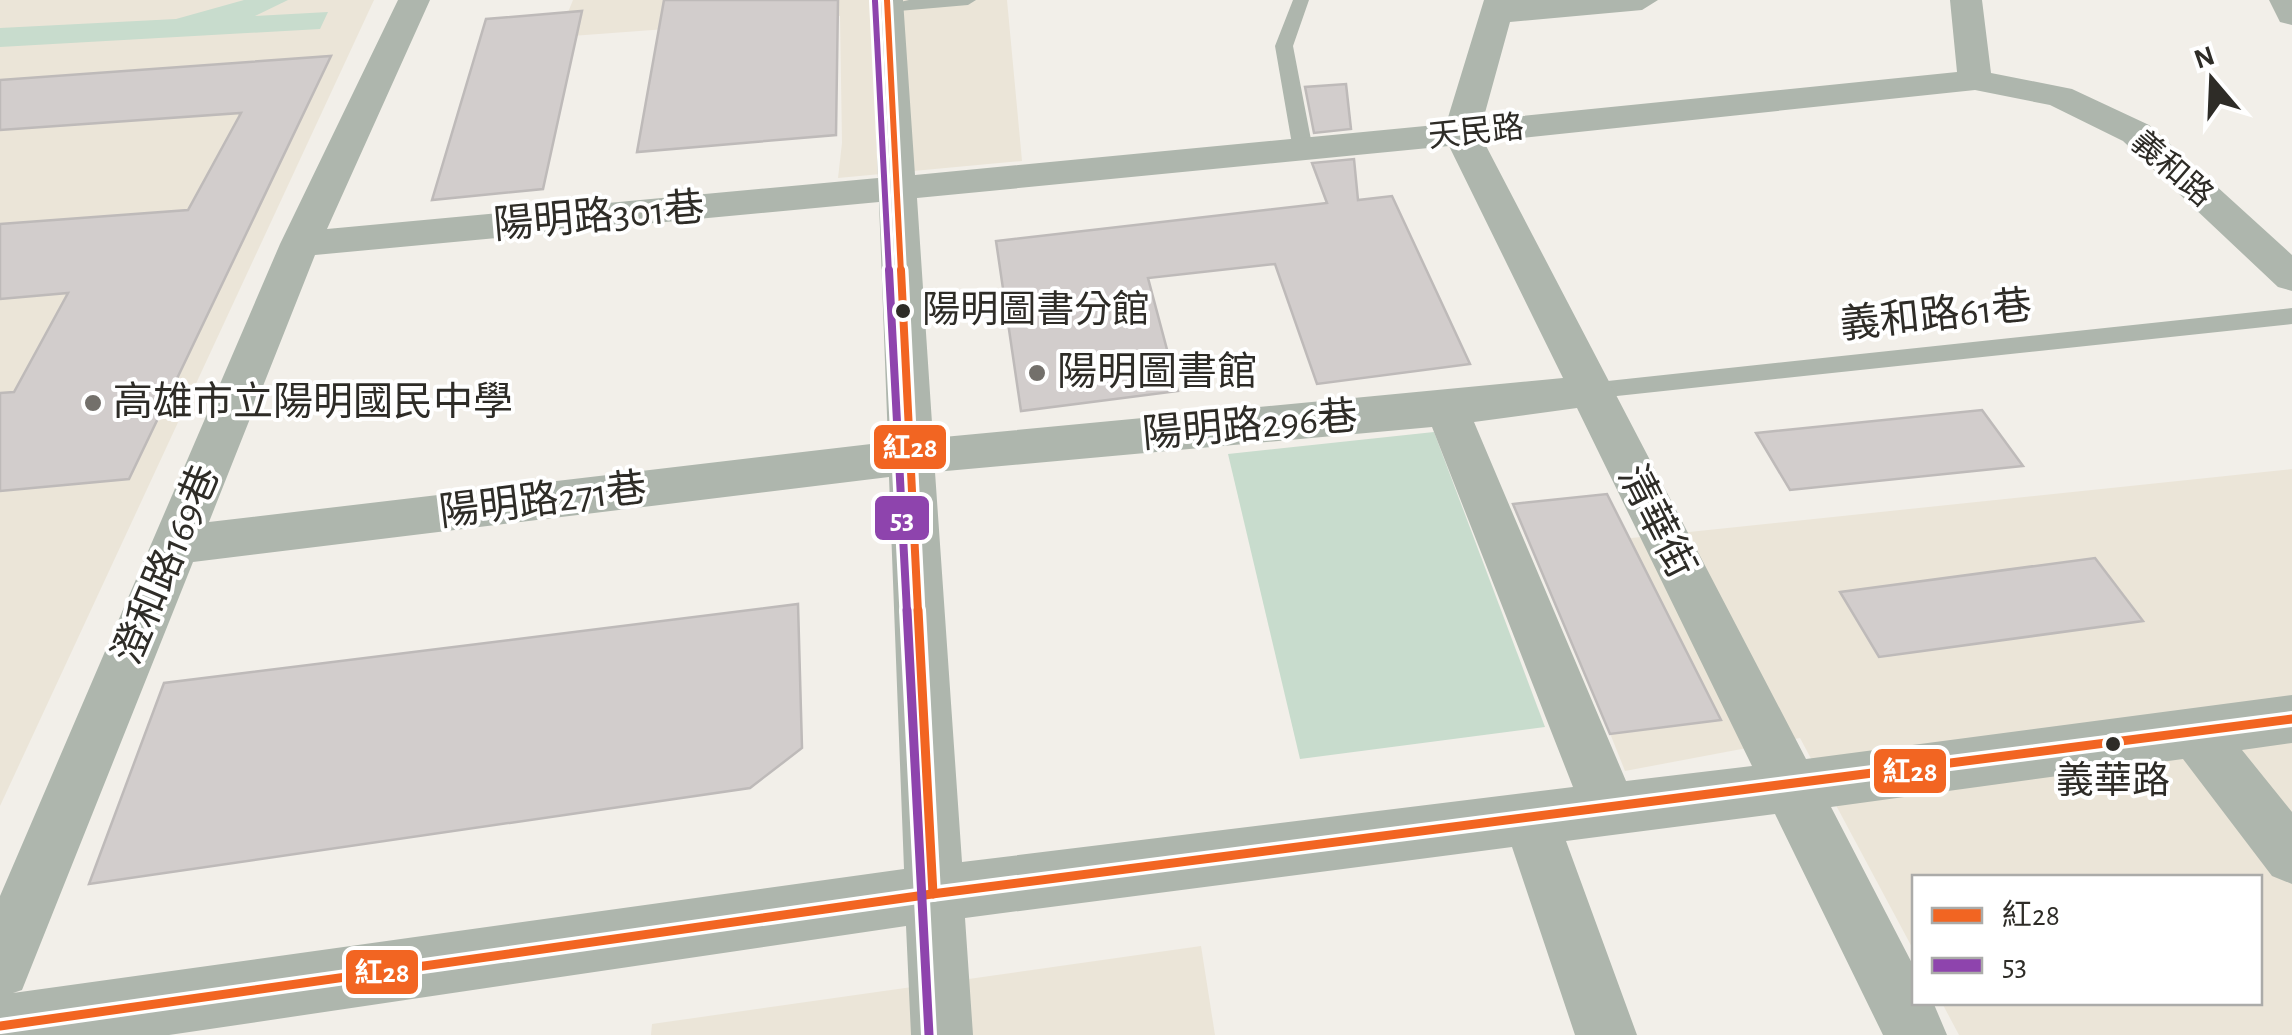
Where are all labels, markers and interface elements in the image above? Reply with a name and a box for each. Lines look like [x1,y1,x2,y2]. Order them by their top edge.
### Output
north arrow [2162,30,2262,130]
text: N [2191,42,2218,75]
street label: 天民路 [1426,109,1525,153]
street label: 義和路 [2125,124,2220,213]
street label: 陽明路301巷 [492,186,706,246]
street label: 義和路61巷 [1838,284,2034,346]
place label: 陽明圖書分館 [922,289,1150,330]
marker: 陽明圖書分館 [893,301,913,321]
place label: 陽明圖書館 [1057,351,1257,393]
marker: 陽明圖書館 [1026,362,1048,384]
place label: 高雄市立陽明國民中學 [113,381,513,423]
marker: 高雄市立陽明國民中學 [82,392,104,414]
street label: 陽明路296巷 [1141,395,1359,455]
line badge: 紅28 [872,423,948,471]
text: 紅28 [883,433,938,463]
street label: 澄和路169巷 [105,459,227,670]
street label: 清華街 [1611,459,1703,585]
street label: 陽明路271巷 [437,466,649,534]
line badge: 53 [873,494,931,542]
text: 53 [890,506,914,534]
marker: 義華路 [2103,734,2123,754]
line badge: 紅28 [1872,747,1948,795]
text: 紅28 [1883,757,1938,787]
place label: 義華路 [2056,760,2170,801]
legend [1912,875,2262,1005]
text: 紅28 [2002,899,2060,931]
line badge: 紅28 [344,948,420,996]
text: 53 [2002,951,2027,981]
text: 紅28 [355,958,410,988]

